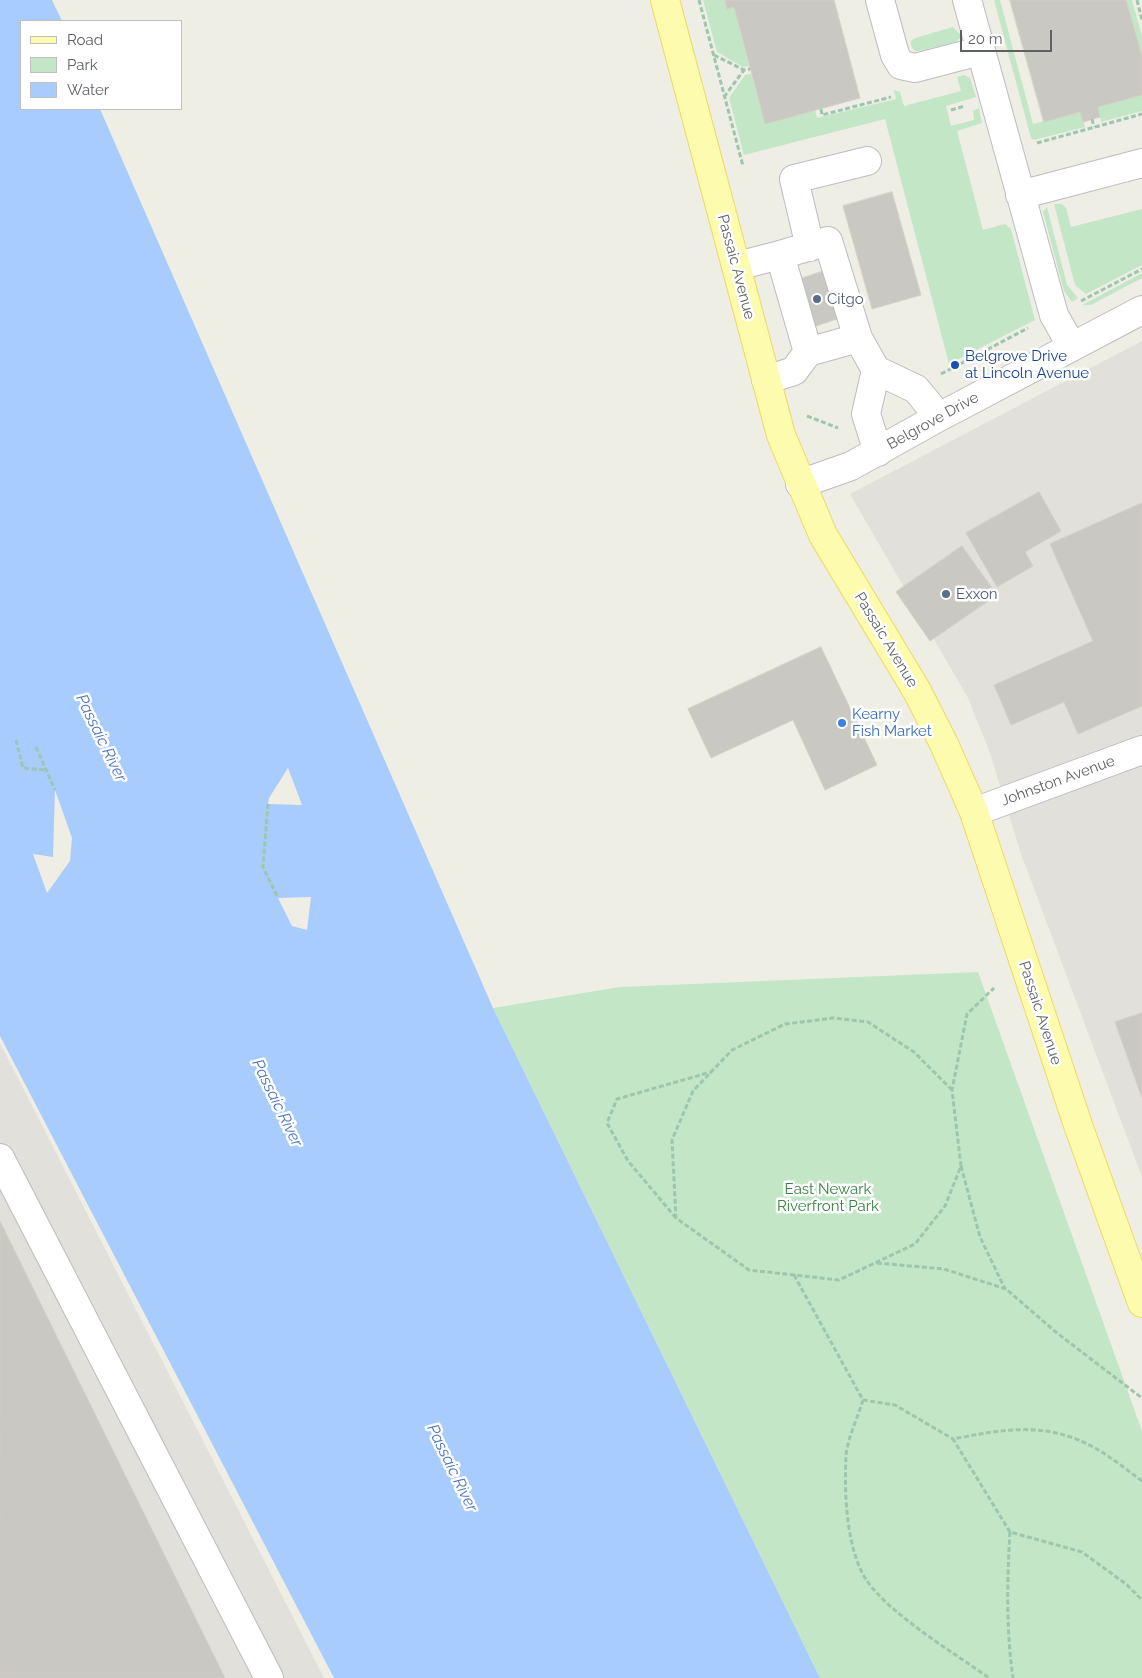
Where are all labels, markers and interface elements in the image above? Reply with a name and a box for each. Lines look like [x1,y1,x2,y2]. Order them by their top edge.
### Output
legend [20,20,182,110]
scale bar [962,20,1054,52]
text: 20 m [968,30,1003,48]
text: Road [67,31,103,49]
text: Park [67,56,98,74]
text: Water [67,81,109,99]
street label: Passaic Avenue [713,212,759,322]
place label: Citgo [827,290,864,308]
marker: Citgo [811,293,823,305]
place label: Belgrove Drive at Lincoln Avenue [965,347,1089,382]
marker: Belgrove Drive at Lincoln Avenue [949,359,961,371]
street label: Belgrove Drive [884,388,982,454]
place label: Exxon [956,585,998,603]
marker: Exxon [940,588,952,600]
street label: Passaic Avenue [850,589,922,691]
water label: Passaic River [72,691,130,785]
place label: Kearny Fish Market [852,705,932,740]
marker: Kearny Fish Market [836,717,848,729]
street label: Johnston Avenue [999,752,1117,810]
street label: Passaic Avenue [1015,959,1065,1067]
water label: Passaic River [248,1056,306,1150]
park label: East Newark Riverfront Park [777,1180,879,1215]
water label: Passaic River [423,1421,481,1515]

